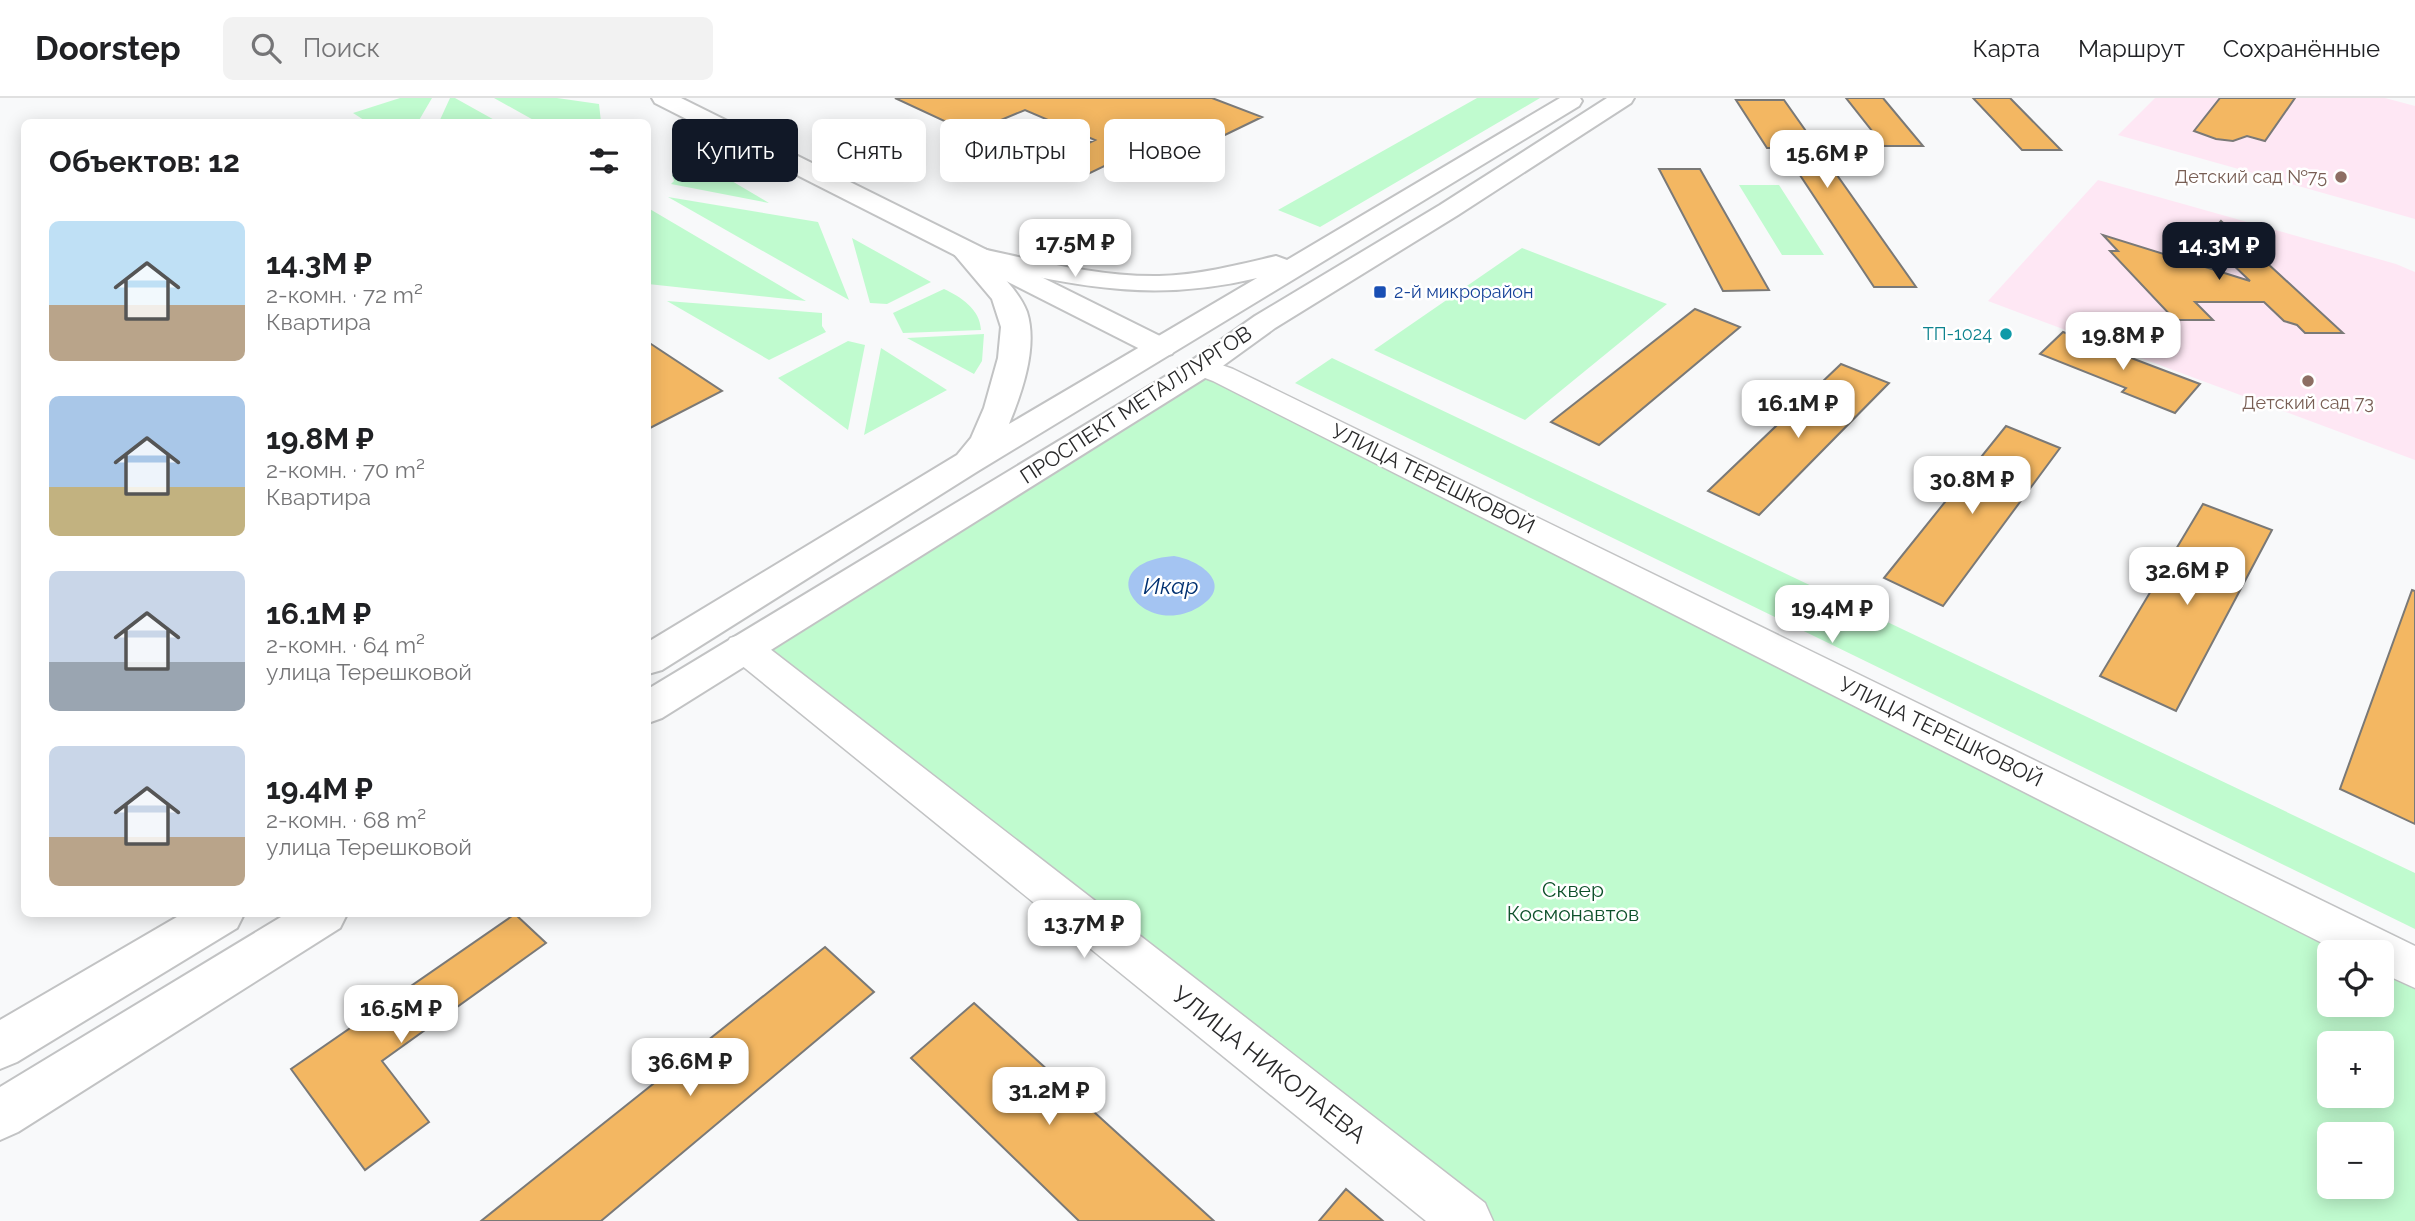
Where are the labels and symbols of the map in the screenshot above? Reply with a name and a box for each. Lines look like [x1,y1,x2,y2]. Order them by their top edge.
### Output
pin: 15.6M ₽ [1762,130,1892,190]
place label: Детский сад №75 [2175,166,2327,187]
marker: Детский сад №75 [2333,169,2349,185]
pin: 17.5M ₽ [1010,220,1140,279]
pin: 14.3M ₽ [2154,222,2284,282]
place label: 2-й микрорайон [1394,281,1534,302]
marker: 2-й микрорайон [1372,284,1388,300]
pin: 19.8M ₽ [2058,313,2188,372]
street label: ПРОСПЕКТ МЕТАЛЛУРГОВ [1015,320,1256,489]
place label: ТП-1024 [1923,323,1992,344]
marker: ТП-1024 [1998,326,2014,342]
marker: Детский сад 73 [2300,373,2316,389]
pin: 16.1M ₽ [1733,380,1863,440]
place label: Детский сад 73 [2242,392,2374,413]
street label: УЛИЦА ТЕРЕШКОВОЙ [1327,418,1539,539]
pin: 30.8M ₽ [1907,456,2037,516]
pin: 32.6M ₽ [2122,547,2252,607]
water label: Икар [1143,572,1199,599]
pin: 19.4M ₽ [1767,586,1897,645]
street label: УЛИЦА ТЕРЕШКОВОЙ [1835,671,2047,792]
park label: Сквер Космонавтов [1507,877,1639,926]
pin: 13.7M ₽ [1019,900,1149,960]
street label: УЛИЦА НИКОЛАЕВА [1167,980,1372,1149]
pin: 16.5M ₽ [336,986,466,1045]
pin: 36.6M ₽ [625,1038,755,1098]
pin: 31.2M ₽ [984,1068,1114,1127]

